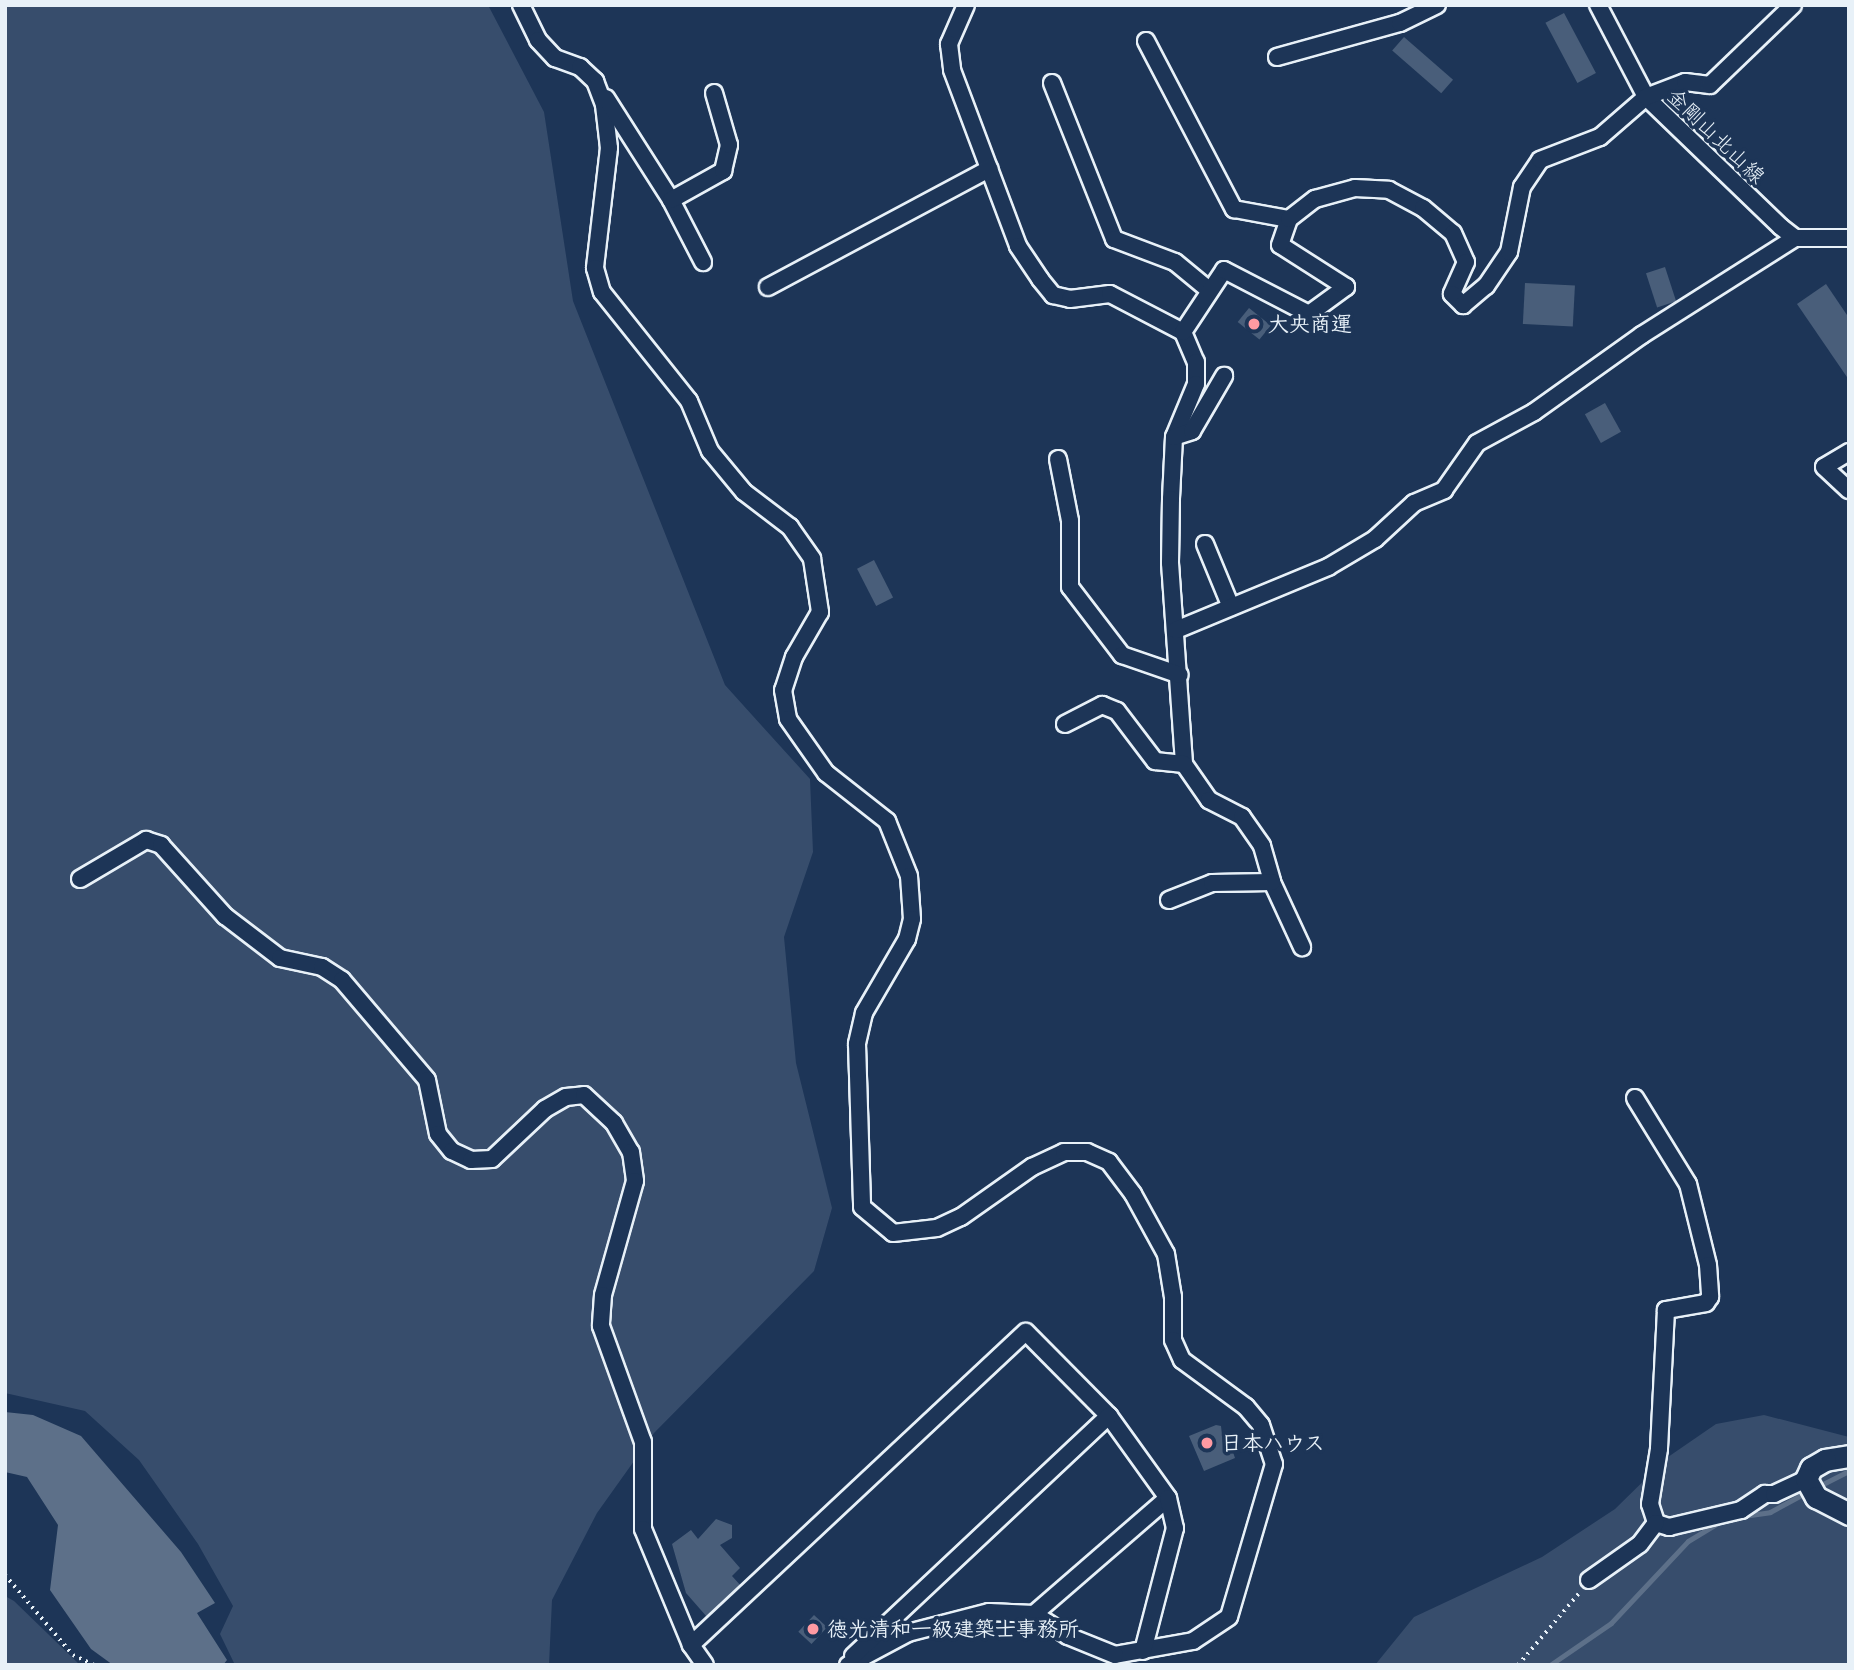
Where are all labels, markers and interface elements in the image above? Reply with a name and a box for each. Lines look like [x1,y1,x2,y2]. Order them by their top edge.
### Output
street label: 金剛山北山線 [1662,83,1770,189]
place label: 大央商運 [1268,311,1352,337]
marker: 大央商運 [1246,316,1262,332]
place label: 日本ハウス [1221,1430,1326,1456]
marker: 日本ハウス [1199,1435,1215,1451]
place label: 徳光清和一級建築士事務所 [827,1616,1079,1642]
marker: 徳光清和一級建築士事務所 [805,1621,821,1637]

